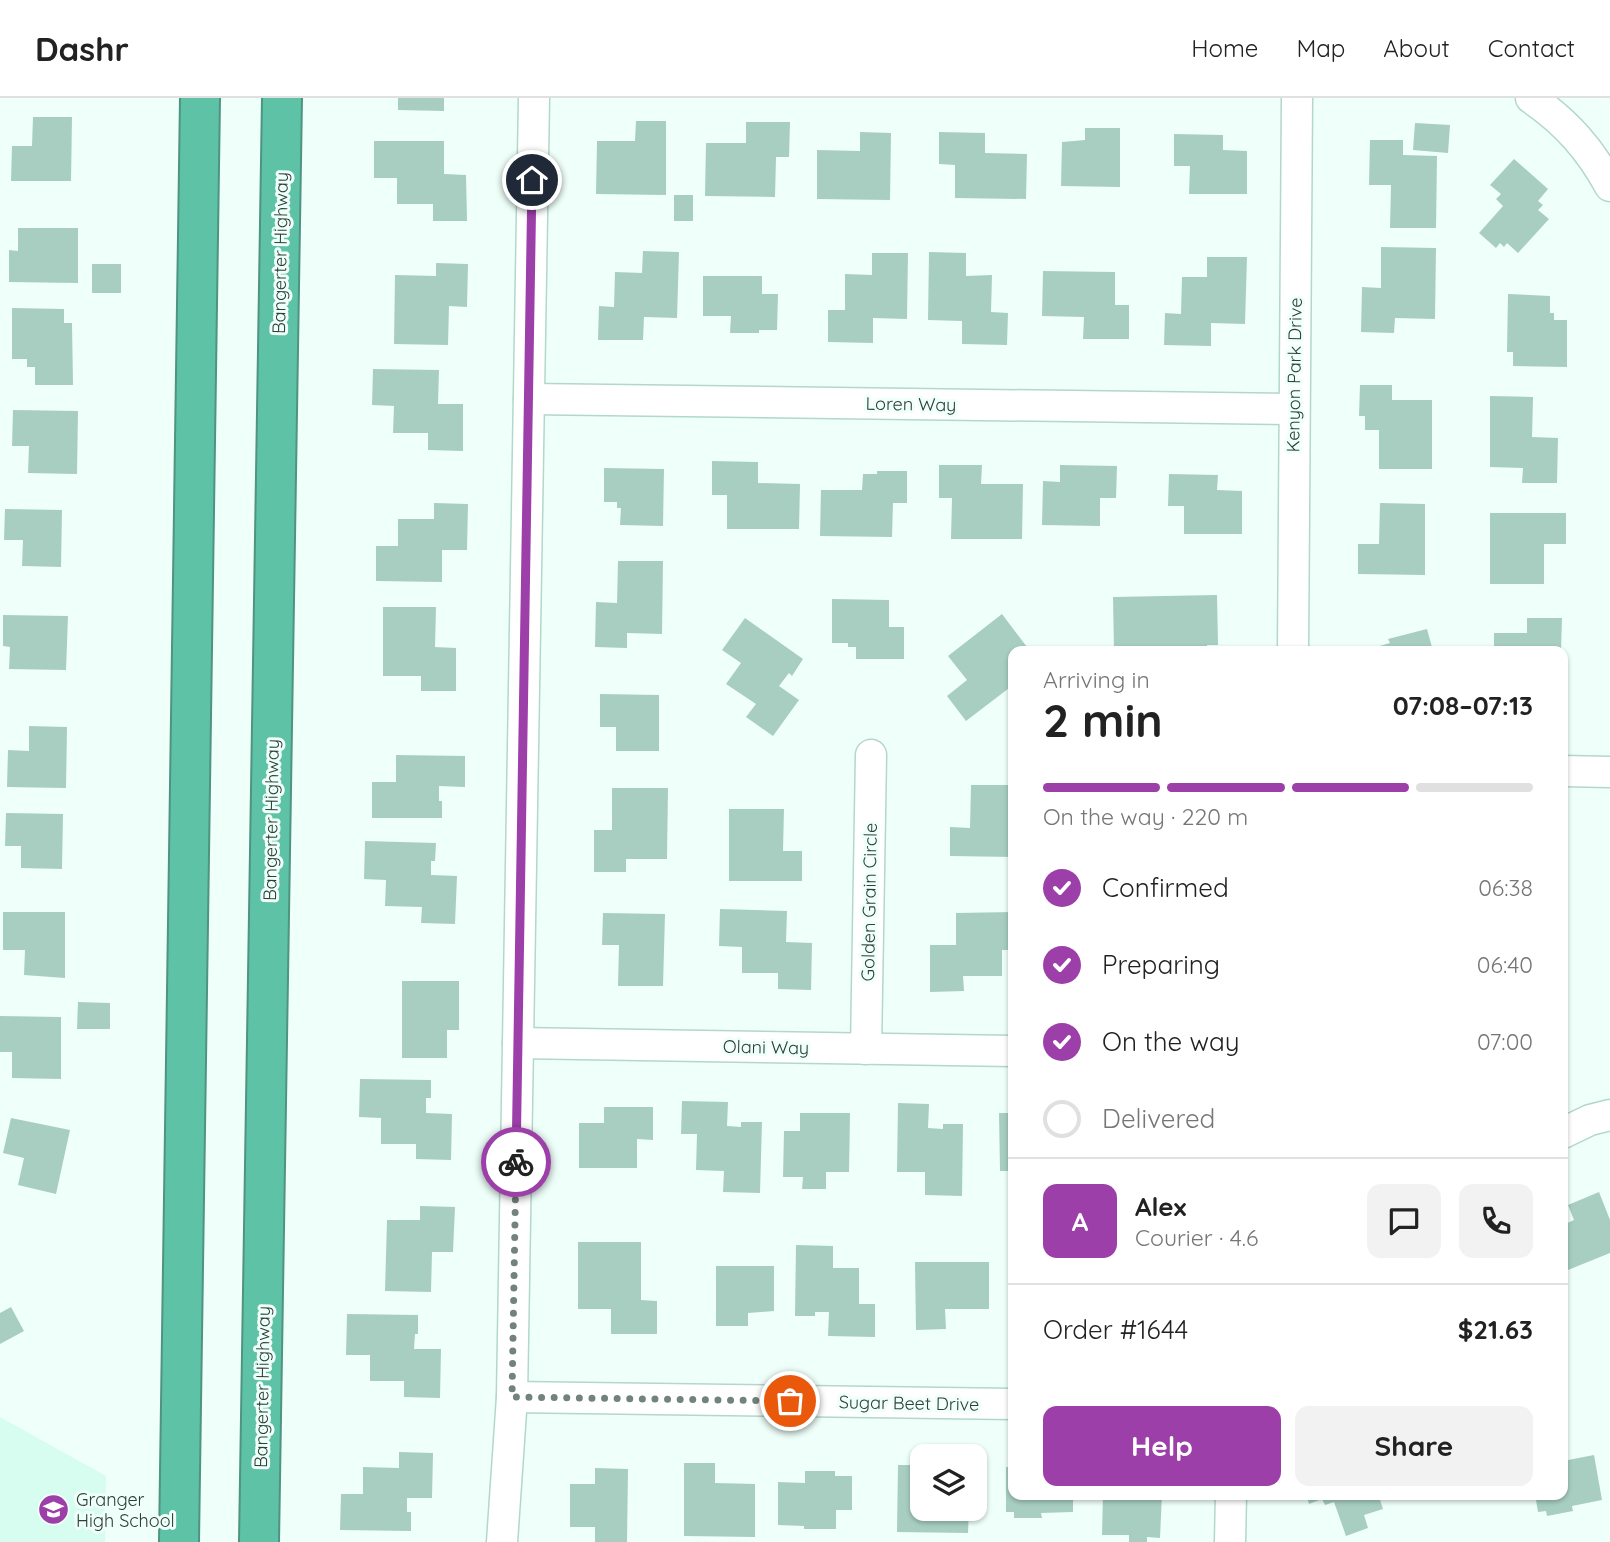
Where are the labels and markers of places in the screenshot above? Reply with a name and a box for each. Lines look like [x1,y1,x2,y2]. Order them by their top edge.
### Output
pin [502,150,562,210]
pin [760,1371,820,1431]
place label: Granger High School [76,1488,175,1532]
school or university icon: Granger High School [36,1492,70,1526]

